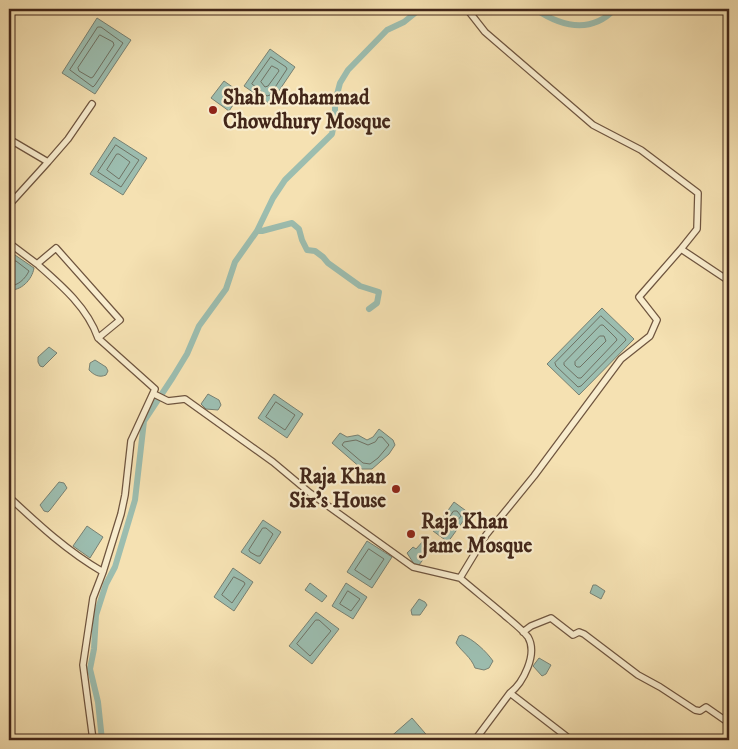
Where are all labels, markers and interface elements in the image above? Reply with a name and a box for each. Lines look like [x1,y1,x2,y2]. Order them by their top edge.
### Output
place label: Shah Mohammad Chowdhury Mosque [223,85,391,135]
marker: Shah Mohammad Chowdhury Mosque [207,104,219,116]
place label: Raja Khan Six's House [289,464,387,514]
marker: Raja Khan Six's House [390,483,402,495]
place label: Raja Khan Jame Mosque [419,509,532,559]
marker: Raja Khan Jame Mosque [405,528,417,540]

